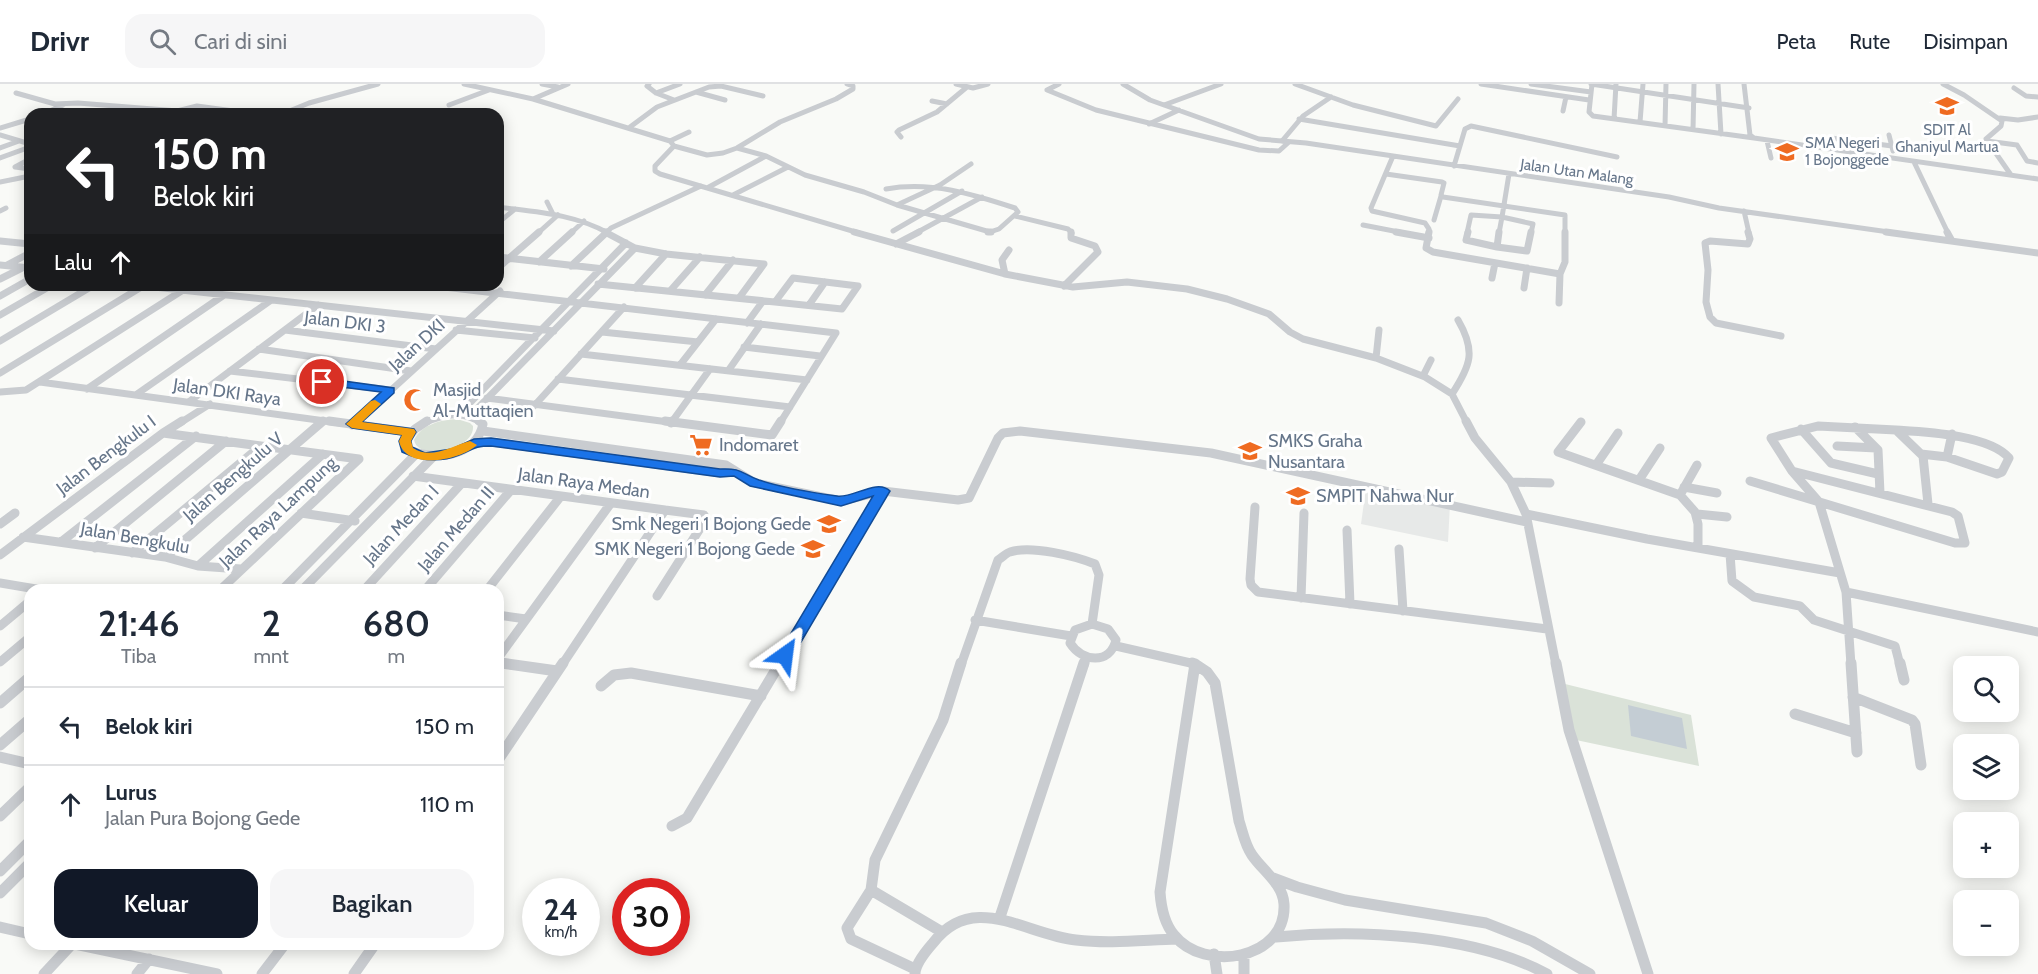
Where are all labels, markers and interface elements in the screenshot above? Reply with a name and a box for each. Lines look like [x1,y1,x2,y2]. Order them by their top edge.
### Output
search box [125,14,545,68]
text: Drivr [30,24,89,58]
icon: search [146,25,179,58]
text: Cari di sini [194,28,287,55]
text: Peta [1777,29,1816,54]
text: Rute [1849,29,1890,54]
text: Disimpan [1923,29,2008,54]
school or university icon: SDIT Al Ghaniyul Martua [1934,93,1960,119]
place label: SDIT Al Ghaniyul Martua [1895,121,1999,156]
text: 150 m [153,128,267,180]
icon: left [54,132,132,210]
place label: SMA Negeri 1 Bojonggede [1805,134,1889,169]
school or university icon: SMA Negeri 1 Bojonggede [1774,139,1800,165]
street label: Jalan Utan Malang [1518,155,1635,189]
text: Belok kiri [153,180,254,213]
icon: ahead [104,246,137,279]
text: Lalu [54,249,92,276]
street label: Jalan DKI 3 [302,306,387,338]
street label: Jalan DKI [384,314,450,377]
pin [296,356,347,407]
icon: arrive [305,365,338,398]
street label: Jalan DKI Raya [171,373,283,411]
place label: Masjid Al-Muttaqien [433,379,534,422]
mosque icon: Masjid Al-Muttaqien [402,387,428,413]
street label: Jalan Bengkulu I [51,410,160,500]
street label: Jalan Bengkulu V [178,428,287,527]
place label: SMKS Graha Nusantara [1268,430,1363,473]
supermarket icon: Indomaret [688,432,714,458]
place label: Indomaret [719,434,799,456]
school or university icon: SMKS Graha Nusantara [1237,438,1263,464]
street label: Jalan Raya Lampung [214,451,342,573]
street label: Jalan Raya Medan [516,463,651,503]
street label: Jalan Medan I [358,481,443,570]
street label: Jalan Medan II [412,482,499,577]
school or university icon: SMPIT Nahwa Nur [1285,483,1311,509]
place label: SMPIT Nahwa Nur [1316,485,1454,507]
school or university icon: Smk Negeri 1 Bojong Gede [816,511,842,537]
place label: Smk Negeri 1 Bojong Gede [612,513,811,535]
street label: Jalan Bengkulu [78,517,191,558]
school or university icon: SMK Negeri 1 Bojong Gede [800,536,826,562]
place label: SMK Negeri 1 Bojong Gede [595,538,795,560]
text: 21:46 [98,601,180,645]
text: 2 [262,601,281,645]
text: 680 [363,601,430,645]
position arrow [753,623,817,687]
text: Tiba [121,644,156,668]
text: mnt [253,644,289,668]
text: m [388,644,405,668]
map controls [1953,656,2019,956]
button: search [1953,656,2019,722]
icon: left [54,710,87,743]
text: Belok kiri [105,713,192,740]
text: 150 m [415,713,474,740]
button: layers [1953,734,2019,800]
text: Lurus [105,779,157,806]
icon: ahead [54,788,87,821]
text: 110 m [420,791,474,818]
text: Jalan Pura Bojong Gede [105,806,300,830]
button: + [1953,812,2019,878]
button: Keluar [54,869,258,938]
button: Bagikan [270,869,474,938]
speed limit sign: 30 [612,878,690,956]
button: − [1953,890,2019,956]
text: 24 [544,891,578,928]
text: km/h [545,923,577,941]

